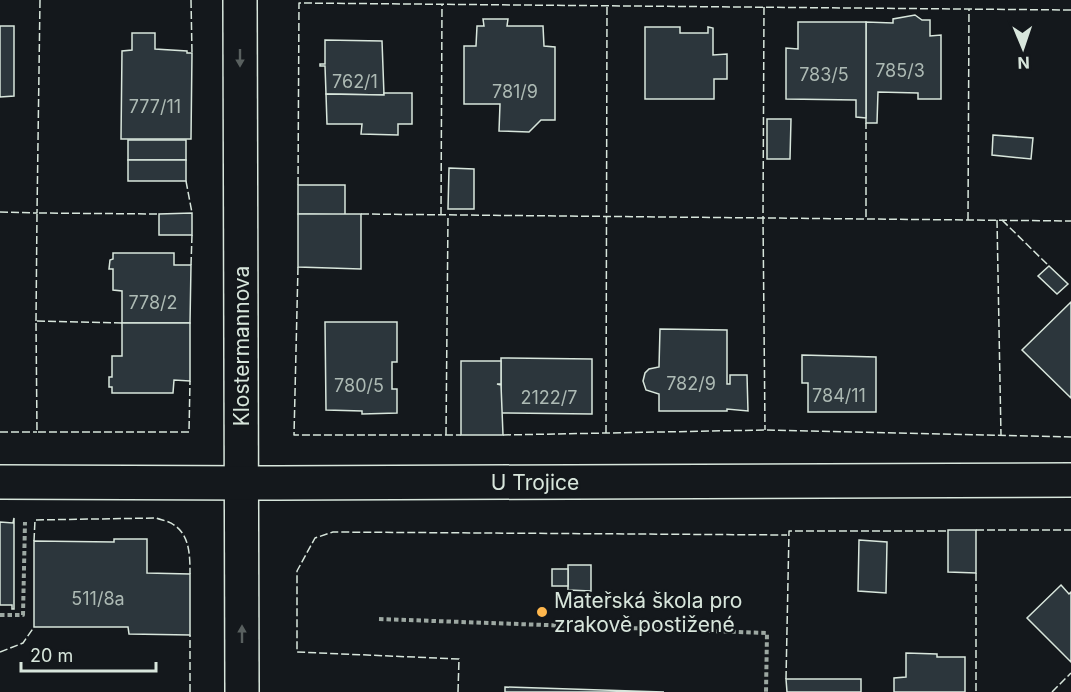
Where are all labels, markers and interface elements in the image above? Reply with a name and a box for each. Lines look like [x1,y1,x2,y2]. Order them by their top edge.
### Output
north arrow [993,18,1053,78]
one-way arrow [235,49,245,68]
text: N [1017,53,1030,73]
house number: 785/3 [875,60,925,81]
house number: 783/5 [799,64,849,85]
house number: 762/1 [332,71,378,92]
house number: 781/9 [492,81,538,102]
house number: 777/11 [129,96,181,117]
street label: Klostermannova [229,266,254,426]
house number: 778/2 [128,292,178,313]
house number: 782/9 [666,373,716,394]
house number: 780/5 [334,375,384,396]
house number: 784/11 [812,385,866,406]
house number: 2122/7 [521,387,577,408]
street label: U Trojice [491,470,579,495]
house number: 511/8a [71,588,125,609]
place label: Mateřská škola pro zrakově postižené [554,588,742,637]
marker: Mateřská škola pro zrakově postižené [535,605,549,619]
one-way arrow [237,624,247,643]
scale bar [21,635,156,673]
text: 20 m [30,645,73,666]

